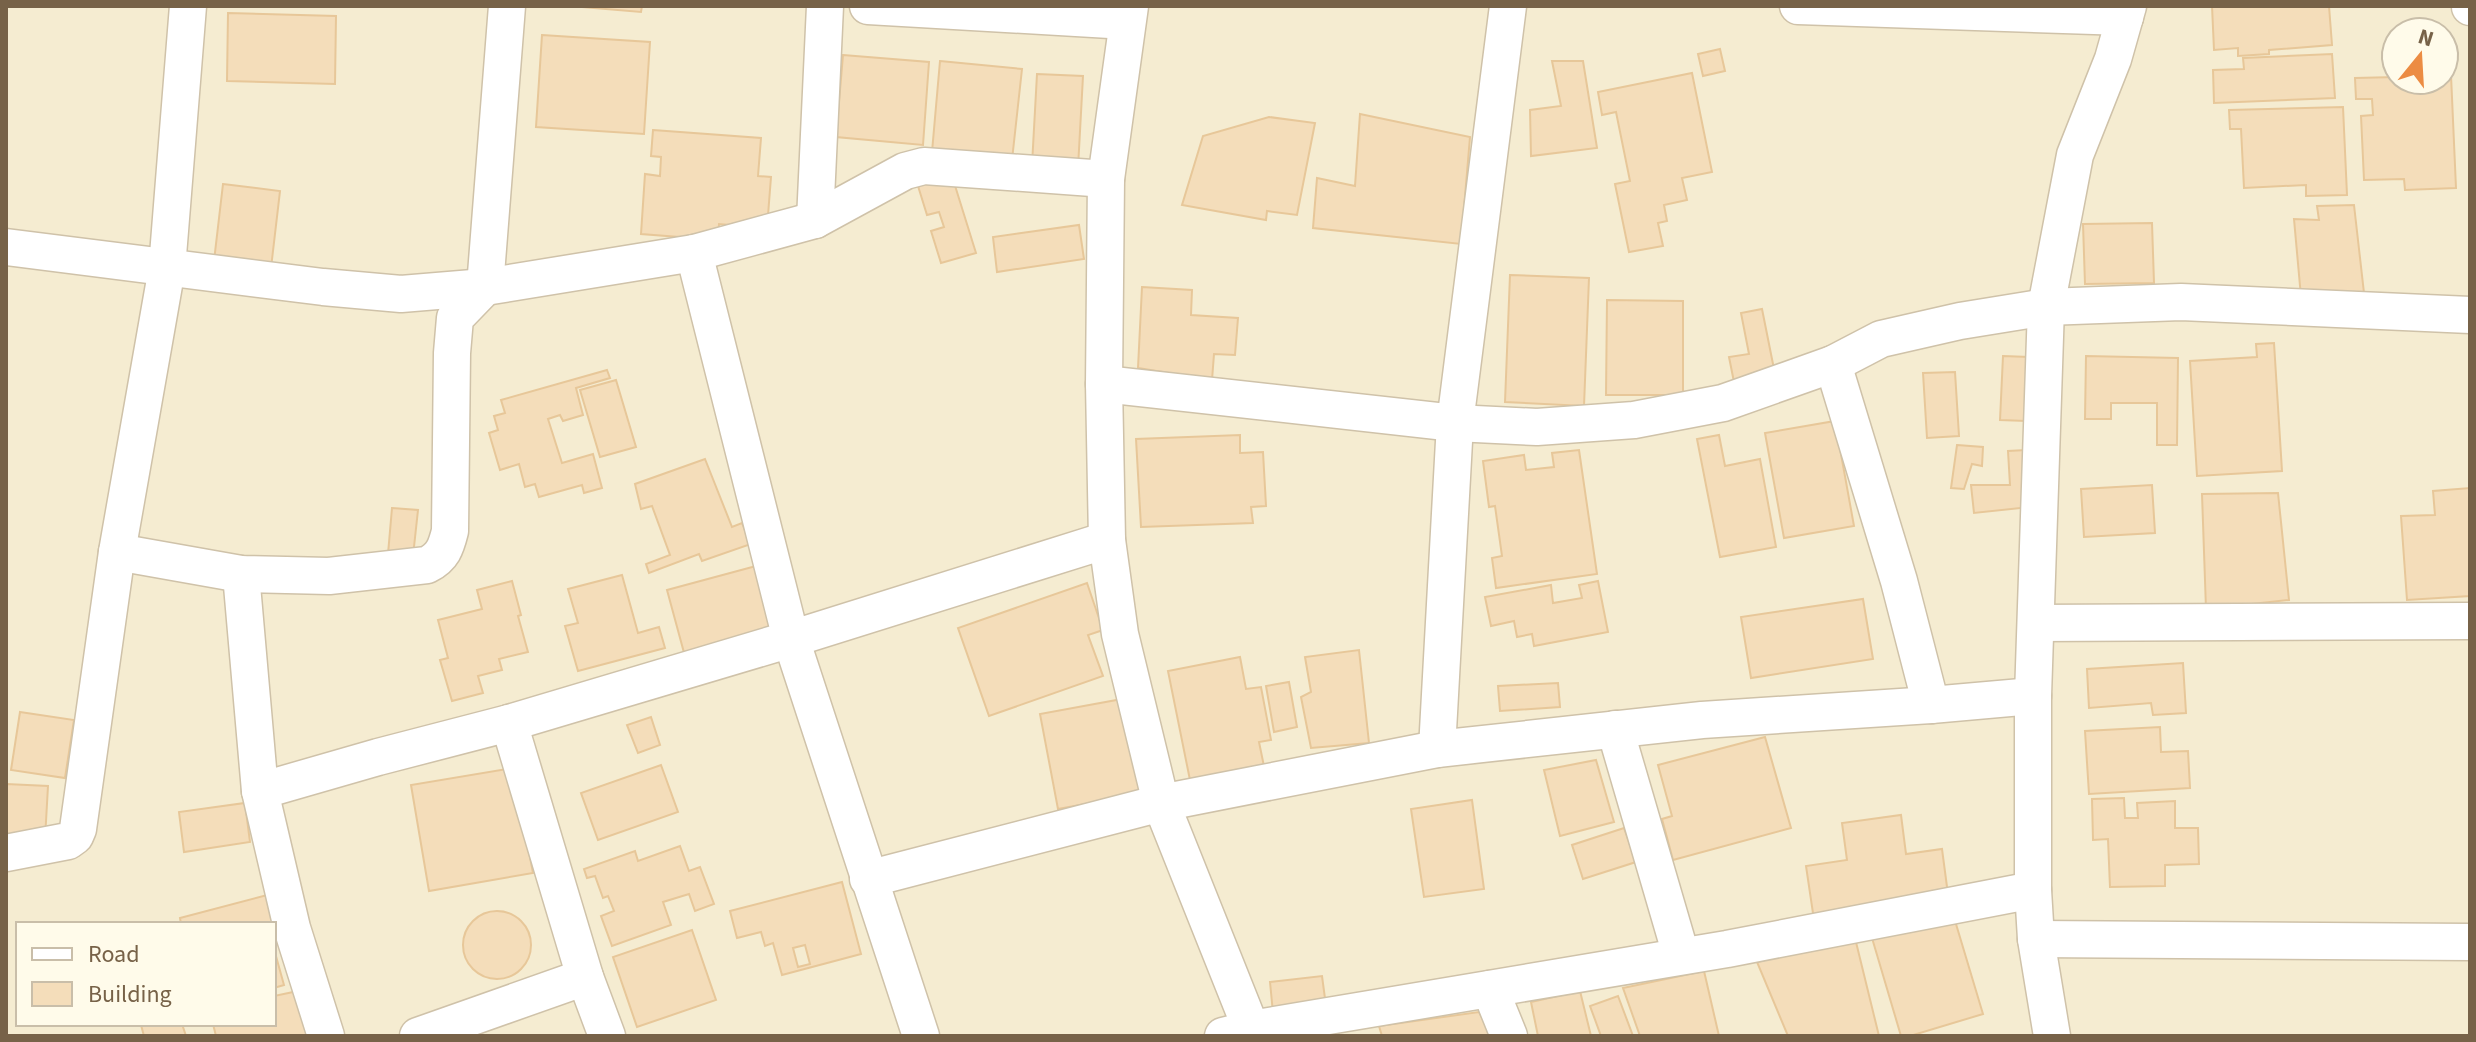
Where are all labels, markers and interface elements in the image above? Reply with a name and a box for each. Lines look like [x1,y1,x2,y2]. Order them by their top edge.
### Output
north arrow [2380,16,2460,96]
text: N [2414,20,2438,55]
legend [16,922,276,1026]
text: Road [88,937,140,972]
text: Building [88,977,172,1012]

